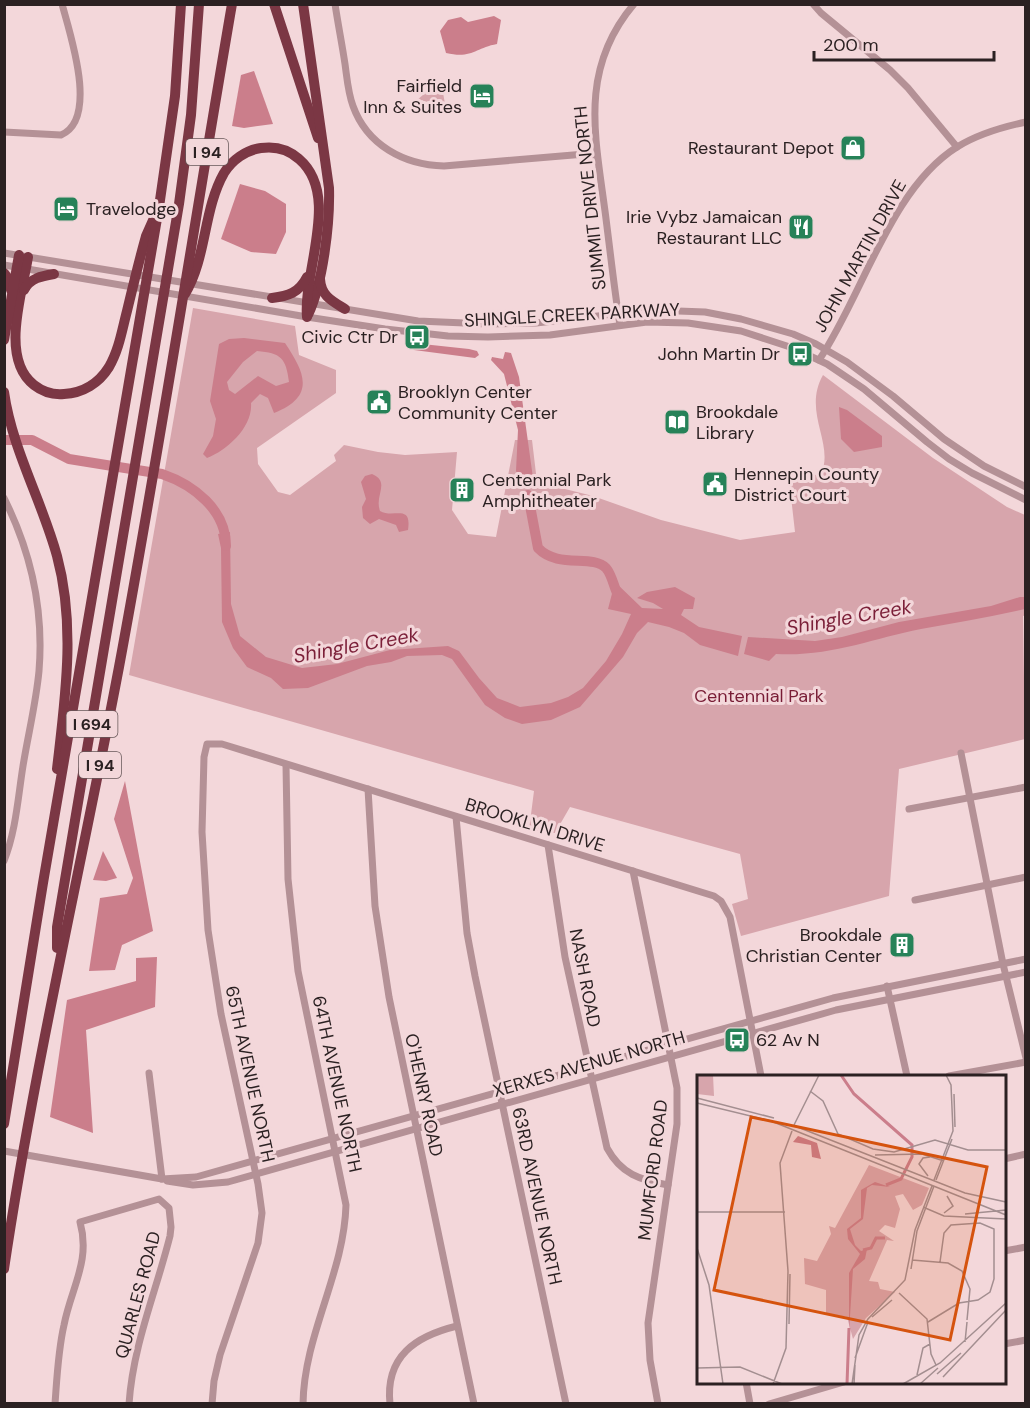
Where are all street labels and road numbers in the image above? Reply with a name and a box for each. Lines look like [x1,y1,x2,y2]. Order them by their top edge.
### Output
street label: SUMMIT DRIVE NORTH [568,105,612,291]
road number: I 94 [186,139,228,165]
street label: JOHN MARTIN DRIVE [808,175,912,337]
street label: SHINGLE CREEK PARKWAY [464,297,681,333]
road number: I 694 [66,711,118,737]
road number: I 94 [79,752,121,778]
street label: BROOKLYN DRIVE [462,792,608,858]
street label: NASH ROAD [564,927,606,1029]
street label: 65TH AVENUE NORTH [220,984,280,1164]
street label: 64TH AVENUE NORTH [307,994,367,1174]
street label: XERXES AVENUE NORTH [490,1025,688,1103]
street label: O'HENRY ROAD [399,1031,449,1159]
street label: MUMFORD ROAD [632,1098,674,1242]
street label: 63RD AVENUE NORTH [506,1105,568,1287]
street label: QUARLES ROAD [109,1229,167,1361]

